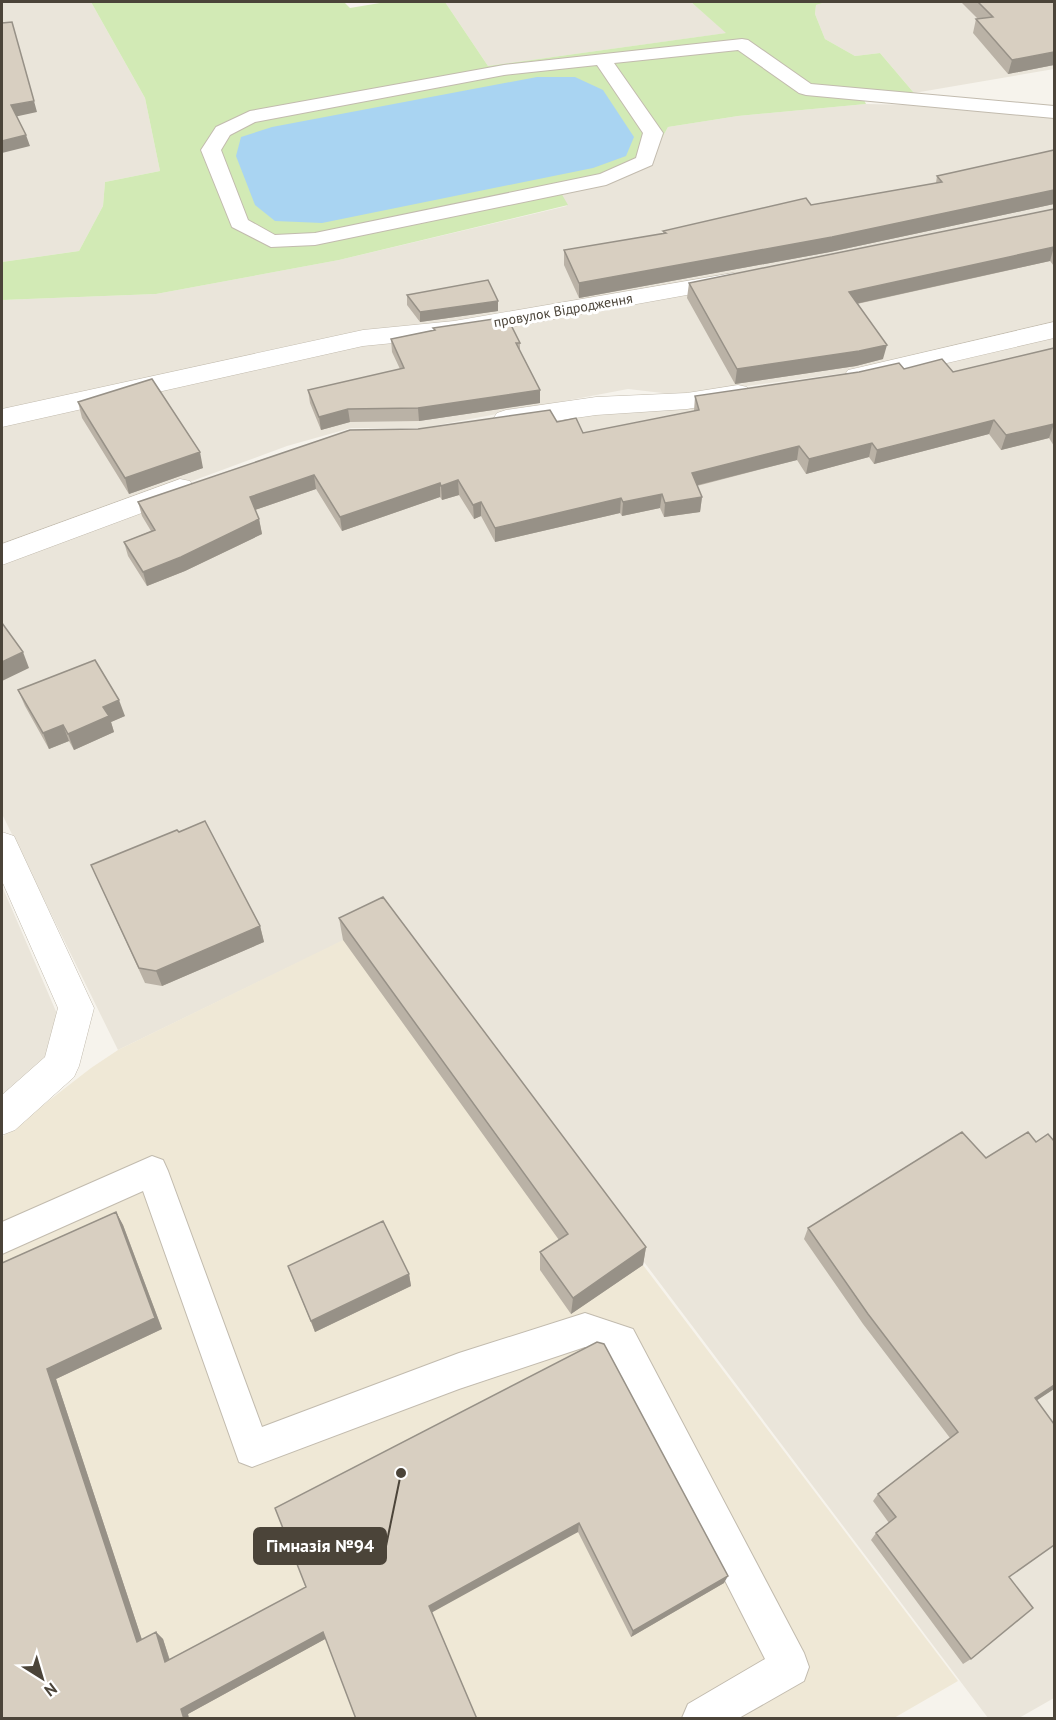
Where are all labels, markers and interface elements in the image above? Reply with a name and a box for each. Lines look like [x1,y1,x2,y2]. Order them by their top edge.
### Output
street label: провулок Відродження [492,289,634,331]
callout: Гімназія №94 [254,1528,386,1564]
text: Гімназія №94 [266,1534,374,1557]
north arrow [12,1648,72,1708]
text: N [41,1679,61,1701]

